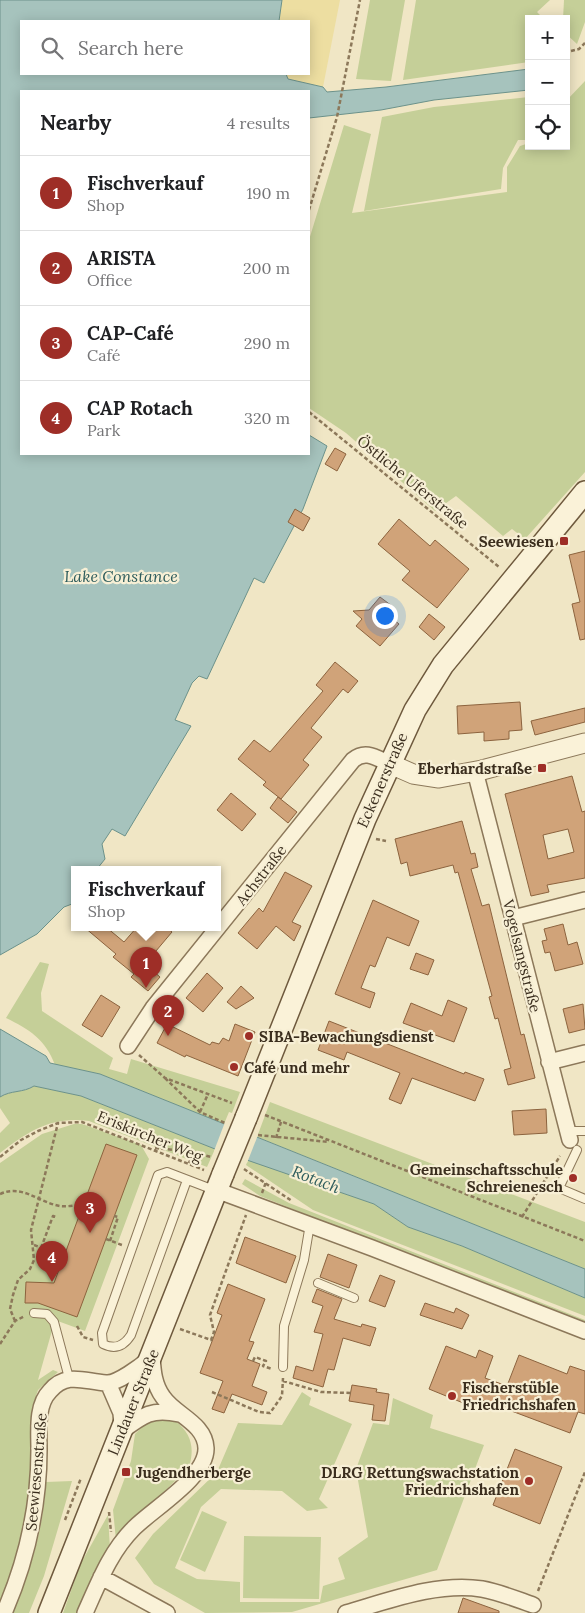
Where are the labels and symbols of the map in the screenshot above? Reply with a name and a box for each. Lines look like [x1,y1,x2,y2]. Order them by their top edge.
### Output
street label: Östliche Uferstraße [353,431,473,533]
place label: Seewiesen [479,532,554,551]
marker: Seewiesen [558,535,570,547]
water label: Lake Constance [64,566,178,586]
your location [372,603,398,629]
street label: Eckenerstraße [353,729,411,831]
place label: Eberhardstraße [418,759,532,778]
marker: Eberhardstraße [536,762,548,774]
street label: Achstraße [231,841,291,910]
street label: Vogelsangstraße [499,897,545,1014]
pin: 1 [130,947,162,988]
pin: 2 [152,995,184,1036]
place label: SIBA-Bewachungsdienst [259,1027,435,1046]
marker: SIBA-Bewachungsdienst [243,1030,255,1042]
place label: Café und mehr [244,1058,351,1077]
marker: Café und mehr [228,1061,240,1073]
street label: Eriskircher Weg [95,1106,206,1166]
place label: Gemeinschaftsschule Schreienesch [410,1160,564,1196]
water label: Rotach [289,1161,343,1197]
marker: Gemeinschaftsschule Schreienesch [567,1172,579,1184]
pin: 3 [74,1192,106,1233]
pin: 4 [36,1241,68,1282]
street label: Lindauer Straße [103,1346,163,1458]
place label: Fischerstüble Friedrichshafen [462,1378,577,1414]
marker: Fischerstüble Friedrichshafen [446,1390,458,1402]
street label: Seewiesenstraße [21,1412,51,1532]
place label: Jugendherberge [136,1463,251,1482]
place label: DLRG Rettungswachstation Friedrichshafen [321,1463,519,1499]
marker: Jugendherberge [120,1466,132,1478]
marker: DLRG Rettungswachstation Friedrichshafen [523,1475,535,1487]

